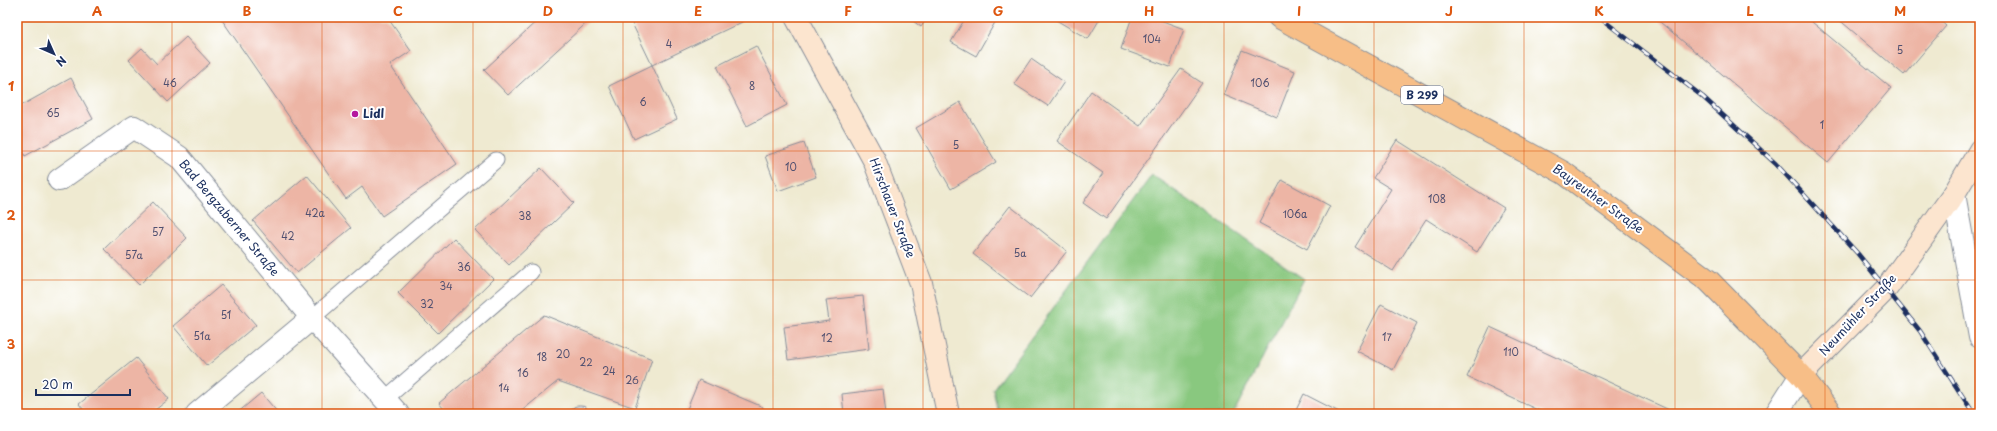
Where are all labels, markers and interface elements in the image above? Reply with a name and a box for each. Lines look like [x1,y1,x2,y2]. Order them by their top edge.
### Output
text: A [92,1,102,20]
text: B [243,1,252,20]
text: C [393,1,403,20]
text: D [543,1,553,20]
text: E [694,1,702,20]
text: F [844,1,852,20]
text: G [993,1,1003,20]
text: H [1144,1,1154,20]
text: I [1297,1,1301,20]
text: J [1445,1,1453,20]
text: K [1594,1,1604,20]
text: L [1746,1,1754,20]
text: M [1894,1,1906,20]
house number: 104 [1143,31,1162,46]
north arrow [34,34,74,74]
house number: 4 [666,36,673,51]
house number: 5 [1897,42,1903,57]
text: N [52,52,71,71]
house number: 46 [163,75,177,90]
house number: 106 [1251,75,1269,90]
text: 1 [8,76,14,95]
house number: 8 [749,78,755,93]
road number: B 299 [1401,86,1443,104]
house number: 6 [639,94,647,109]
place label: Lidl [363,104,385,122]
house number: 65 [46,105,60,120]
marker: Lidl [350,109,360,119]
house number: 1 [1820,117,1824,132]
house number: 5 [953,137,959,152]
street label: Bad Bergzaberner Straße [176,155,284,280]
street label: Hirschauer Straße [866,155,920,260]
house number: 10 [785,159,797,174]
street label: Bayreuther Straße [1549,159,1648,237]
house number: 108 [1428,191,1446,206]
text: 2 [6,205,16,224]
house number: 42a [305,205,325,220]
house number: 106a [1283,206,1308,221]
house number: 38 [519,208,531,223]
house number: 57 [152,224,164,239]
house number: 42 [281,228,295,243]
house number: 5a [1014,245,1027,260]
house number: 57a [125,247,144,262]
house number: 36 [457,259,471,274]
street label: Neumühler Straße [1815,269,1900,359]
house number: 34 [439,278,453,293]
house number: 32 [420,296,434,311]
house number: 51 [221,307,231,322]
house number: 51a [194,328,211,343]
house number: 17 [1382,329,1393,344]
house number: 12 [821,330,833,345]
text: 3 [7,334,16,353]
house number: 110 [1503,344,1519,359]
house number: 20 [556,346,570,361]
house number: 18 [537,349,547,364]
house number: 22 [579,354,593,369]
house number: 24 [602,363,616,378]
house number: 16 [517,365,529,380]
scale bar [36,371,130,397]
house number: 26 [625,372,639,387]
text: 20 m [42,375,73,393]
house number: 14 [498,380,510,395]

